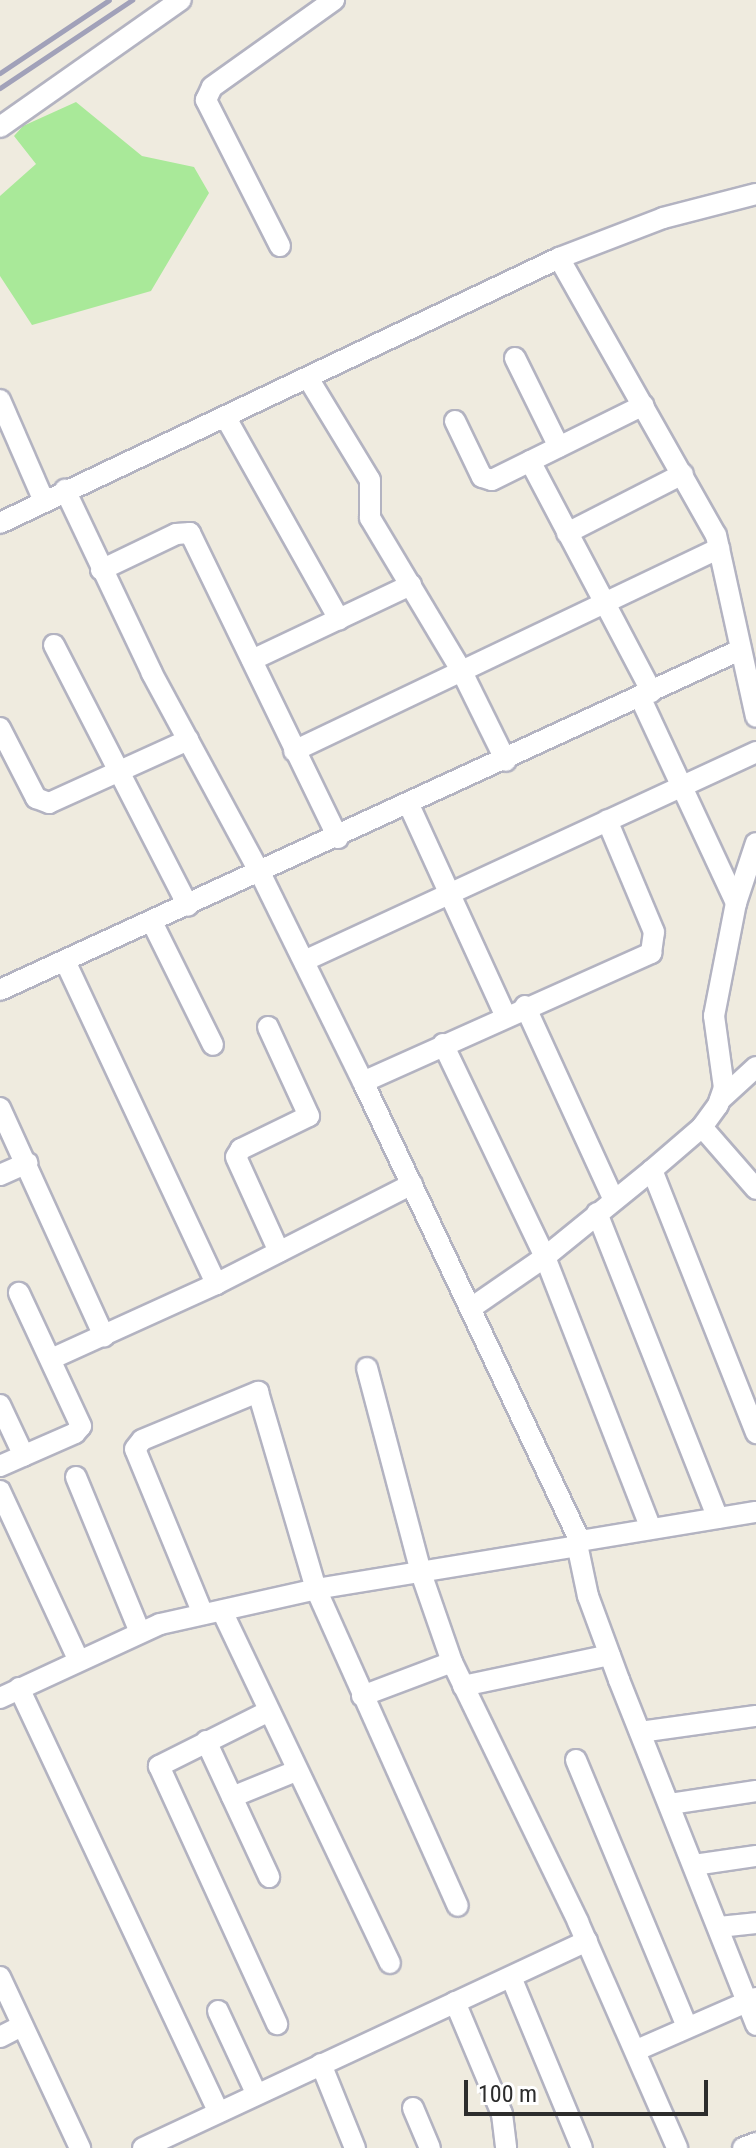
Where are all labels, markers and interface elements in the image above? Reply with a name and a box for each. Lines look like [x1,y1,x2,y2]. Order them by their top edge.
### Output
scale bar [468,2064,712,2114]
text: 100 m [478,2080,537,2108]

